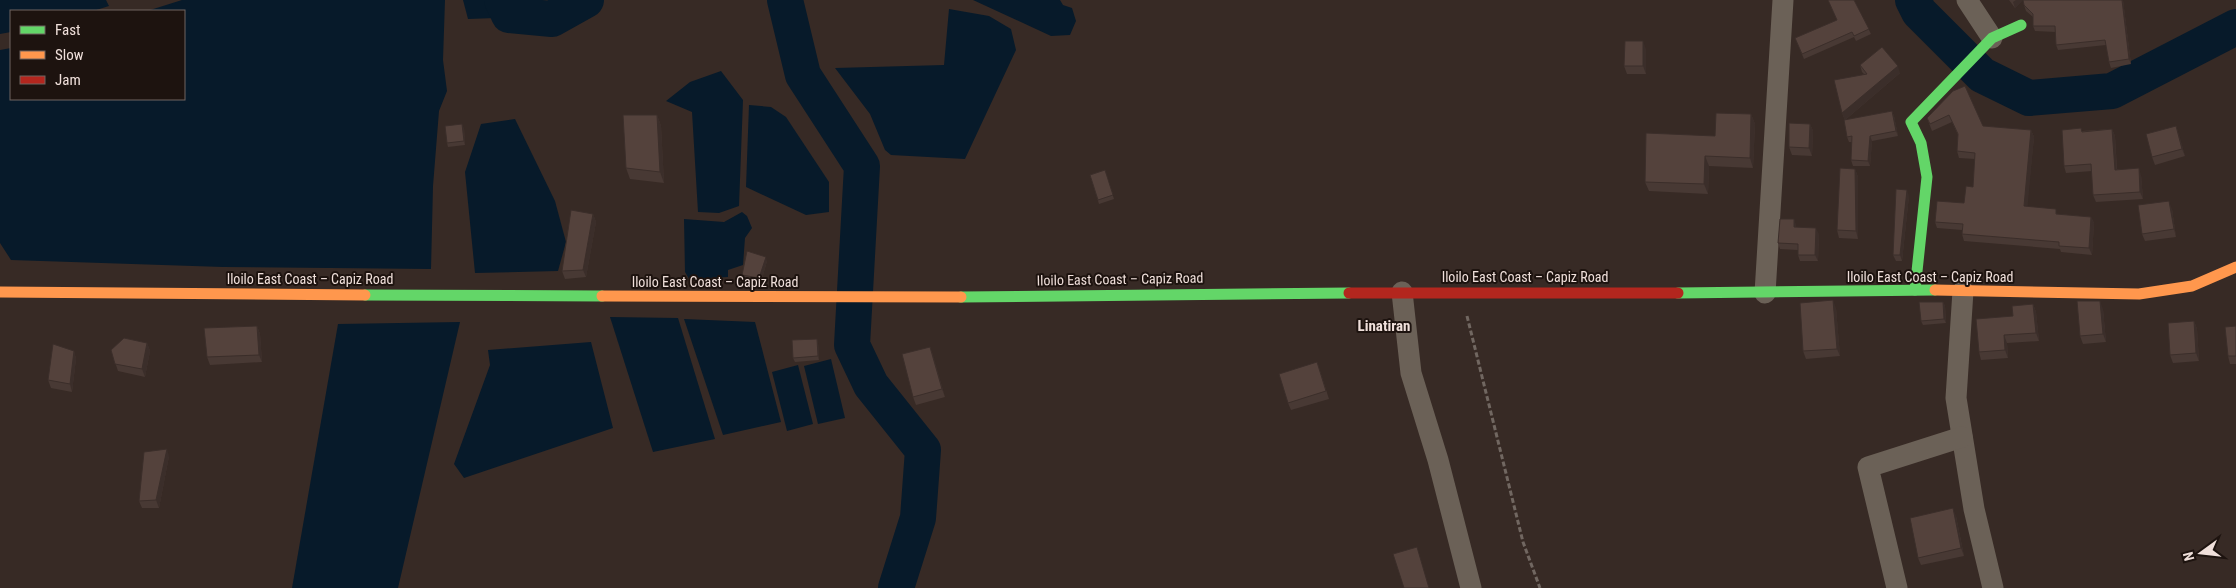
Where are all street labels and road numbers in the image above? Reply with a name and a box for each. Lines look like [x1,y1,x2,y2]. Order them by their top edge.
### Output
street label: Iloilo East Coast – Capiz Road [1442,269,1608,285]
street label: Iloilo East Coast – Capiz Road [1847,269,2013,285]
street label: Iloilo East Coast – Capiz Road [1037,270,1203,288]
street label: Iloilo East Coast – Capiz Road [227,271,393,287]
street label: Iloilo East Coast – Capiz Road [632,274,798,290]

